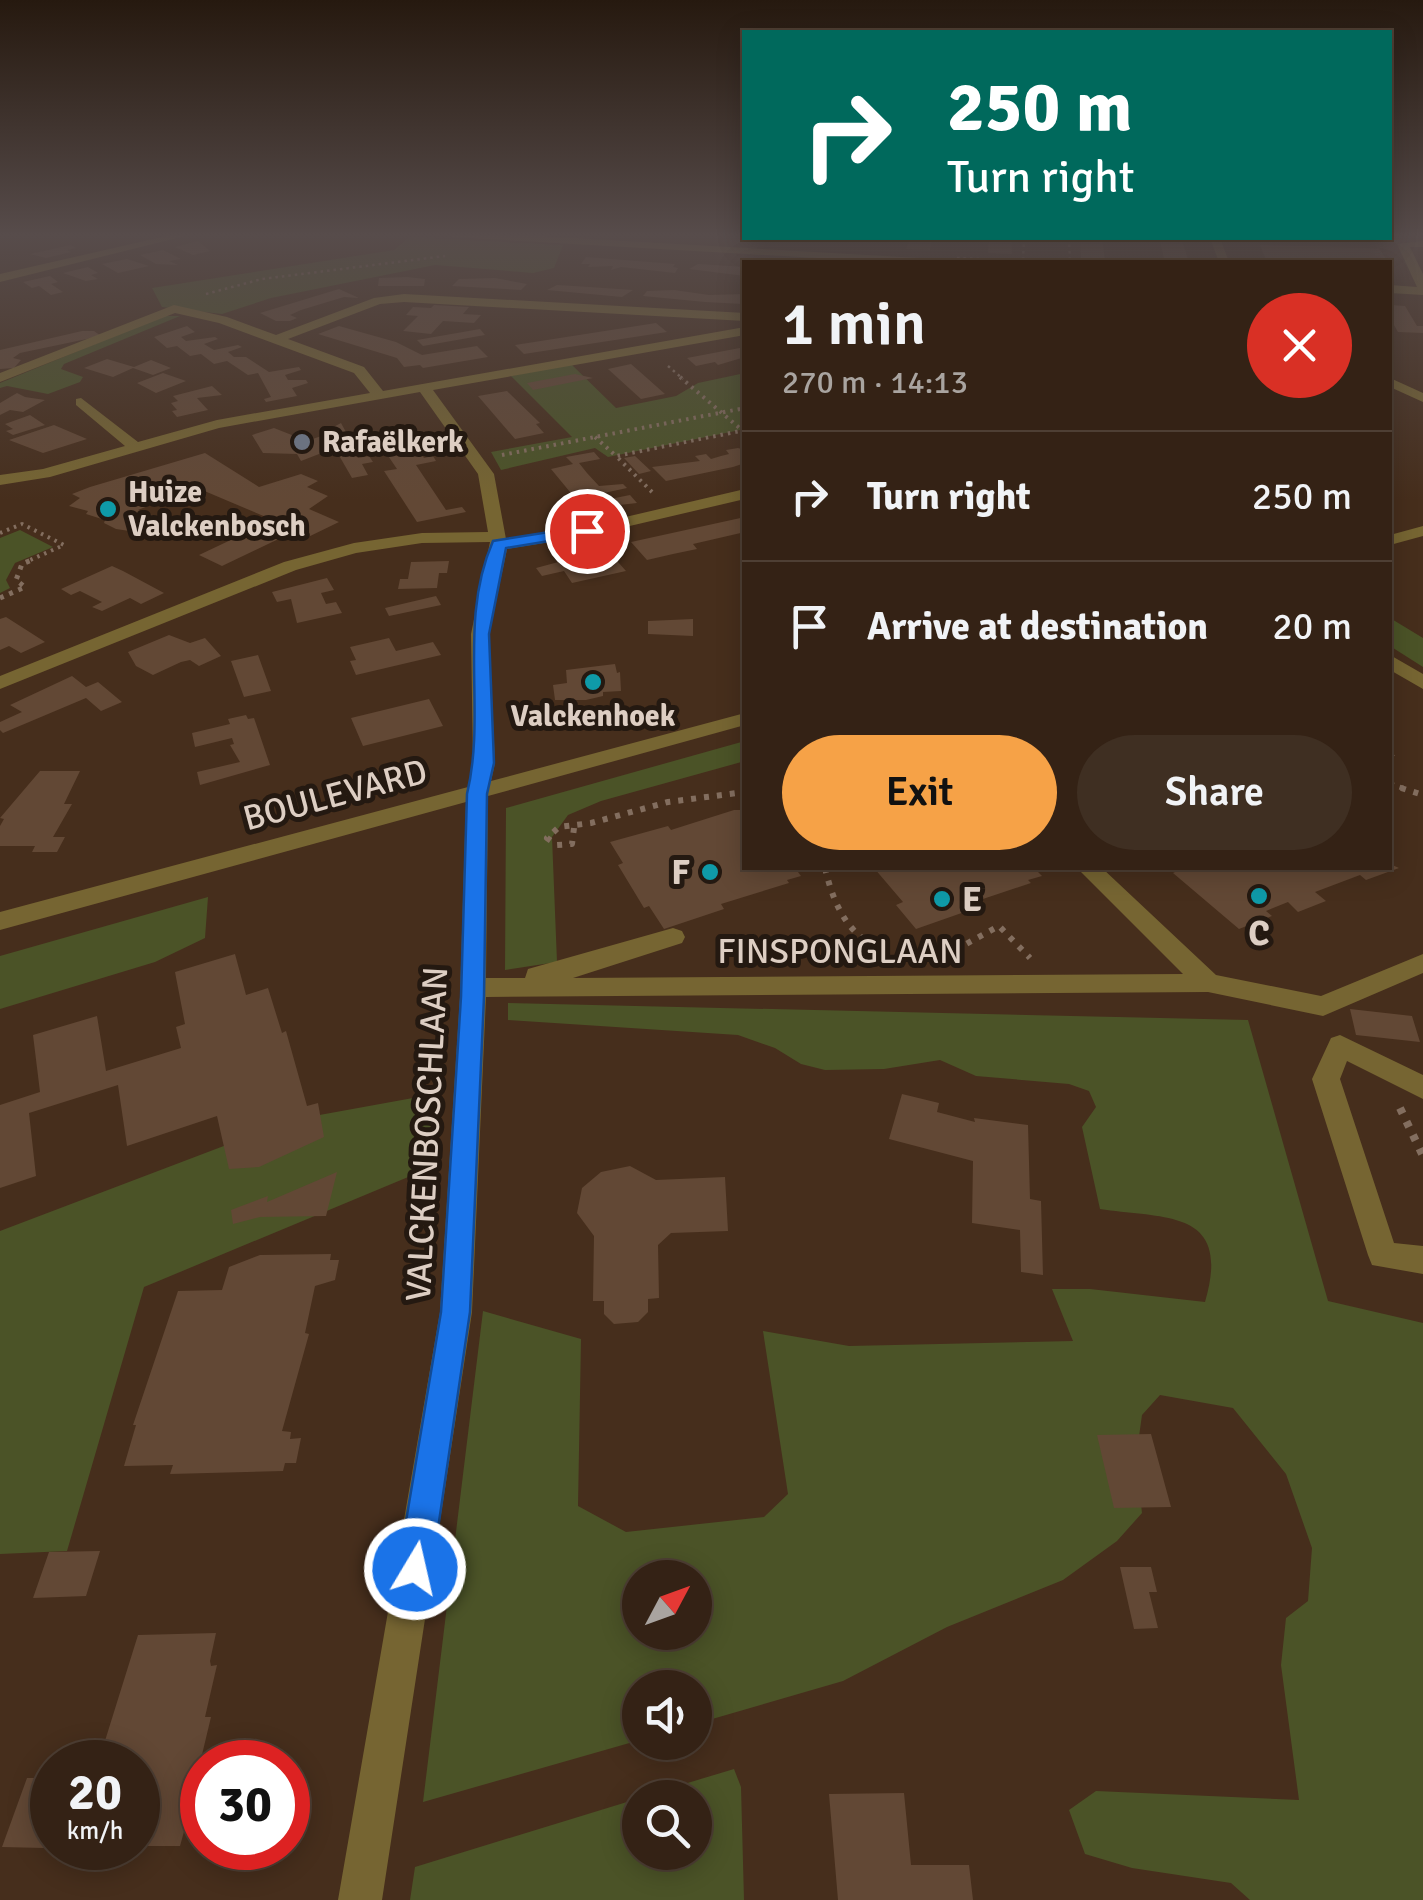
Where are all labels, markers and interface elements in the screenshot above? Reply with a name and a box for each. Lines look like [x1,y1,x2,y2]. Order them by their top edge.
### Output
text: 250 m [947,64,1132,150]
icon: right [782,70,912,200]
text: Turn right [947,150,1135,205]
text: 1 min [782,288,926,362]
button: close [1247,293,1352,398]
text: 270 m · 14:13 [782,363,968,402]
place label: Rafaëlkerk [322,424,464,461]
marker: Rafaëlkerk [291,431,313,453]
icon: right [782,469,837,524]
text: Turn right [867,473,1031,520]
text: 250 m [1252,473,1352,520]
place label: Huize Valckenbosch [128,474,306,545]
pin [545,489,630,574]
marker: Huize Valckenbosch [97,498,119,520]
icon: arrive [560,504,615,559]
icon: arrive [782,599,837,654]
text: Arrive at destination [867,603,1208,650]
text: 20 m [1272,603,1352,650]
marker: Valckenhoek [582,671,604,693]
place label: Valckenhoek [511,698,676,735]
button: Exit [782,735,1057,850]
button: Share [1077,735,1352,850]
street label: BOULEVARD [238,750,432,840]
place label: F [671,851,690,894]
marker: F [699,861,721,883]
place label: E [962,878,982,921]
marker: C [1248,885,1270,907]
marker: E [931,888,953,910]
place label: C [1248,912,1270,955]
street label: FINSPONGLAAN [717,930,963,973]
street label: VALCKENBOSCHLAAN [397,966,457,1302]
position arrow [363,1517,467,1621]
north arrow [622,1560,712,1650]
map controls [622,1560,712,1870]
button: sound [622,1670,712,1760]
speed limit sign: 30 [180,1740,310,1870]
text: 20 [68,1762,122,1824]
button: search [622,1780,712,1870]
text: km/h [67,1815,123,1846]

